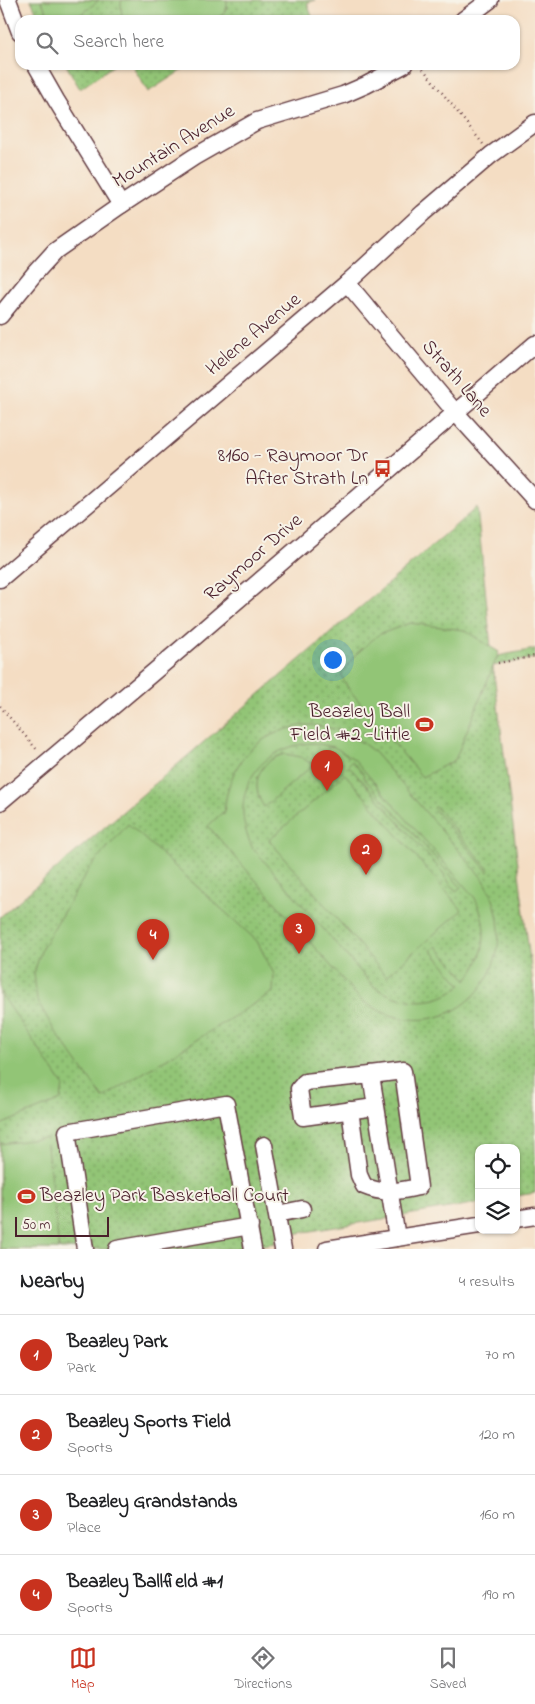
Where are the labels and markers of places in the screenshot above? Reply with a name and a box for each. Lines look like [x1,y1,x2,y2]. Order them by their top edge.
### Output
place label: 8160 - Raymoor Dr After Strath Ln [218,442,369,494]
bus stop icon: 8160 - Raymoor Dr After Strath Ln [372,458,392,478]
place label: Beazley Ball Field #2 -Little [289,698,410,750]
sports icon: Beazley Ball Field #2 -Little [414,714,434,734]
pin: 1 [311,750,343,791]
pin: 2 [350,834,382,875]
pin: 3 [283,913,315,954]
pin: 4 [137,919,169,960]
place label: Beazley Park Basketball Court [39,1182,289,1211]
sports icon: Beazley Park Basketball Court [16,1186,36,1206]

